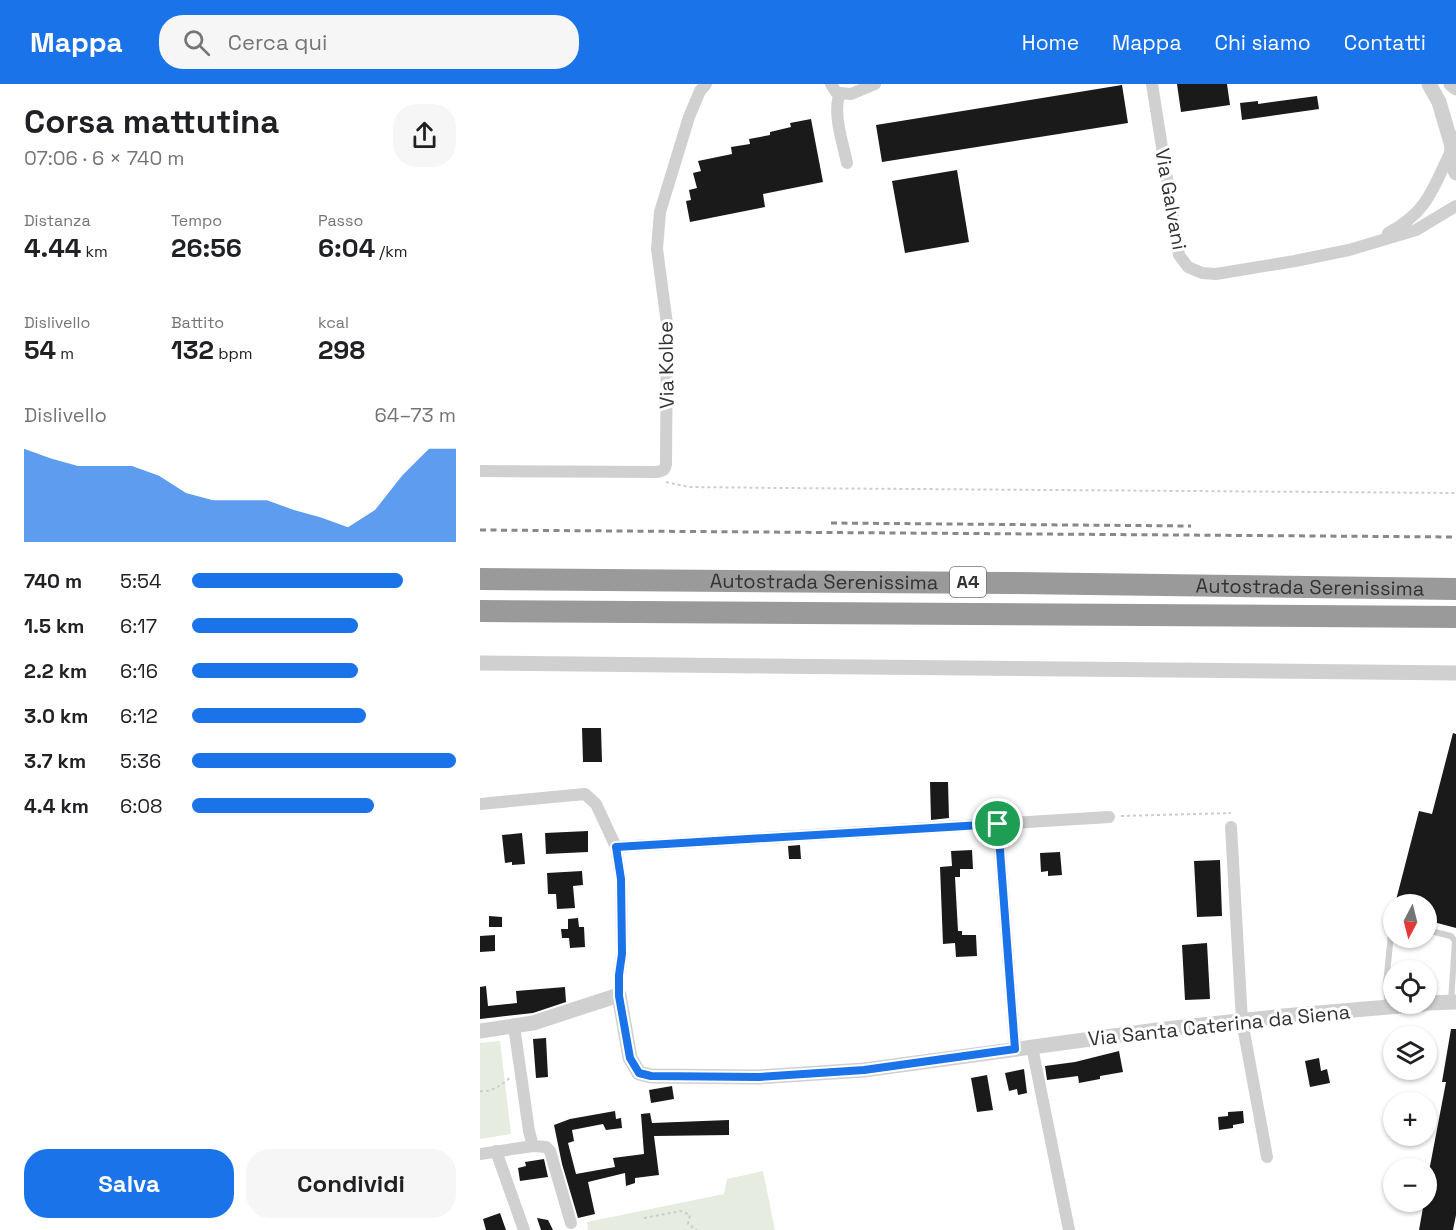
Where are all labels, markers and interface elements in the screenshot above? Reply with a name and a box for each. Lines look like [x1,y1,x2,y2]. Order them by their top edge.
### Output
search box [159,15,579,69]
text: Mappa [30,24,123,60]
icon: search [180,26,213,59]
text: Cerca qui [228,28,327,56]
text: Home [1022,29,1079,56]
text: Mappa [1112,29,1181,56]
text: Chi siamo [1214,29,1311,56]
text: Contatti [1344,29,1426,56]
text: Corsa mattutina [24,101,279,143]
button: share [393,104,456,167]
text: 07:06 · 6 × 740 m [24,145,185,171]
street label: Via Galvani [1149,146,1193,252]
text: Distanza [24,210,91,231]
text: Tempo [171,210,222,231]
text: Passo [318,210,363,231]
text: 4.44 [24,231,81,265]
text: 26:56 [171,231,242,265]
text: 6:04 [318,231,375,265]
text: km [81,241,108,262]
text: /km [375,241,408,262]
text: Dislivello [24,312,90,333]
text: Battito [171,312,224,333]
text: kcal [318,312,349,333]
street label: Via Kolbe [652,321,680,409]
text: 54 [24,333,56,367]
text: 132 [171,333,214,367]
text: 298 [318,333,365,367]
text: m [56,343,74,364]
text: bpm [214,343,253,364]
text: Dislivello [24,402,107,428]
text: 64–73 m [375,402,456,428]
road number: A4 [950,567,986,597]
text: 740 m [24,568,82,594]
text: 5:54 [120,568,162,594]
street label: Autostrada Serenissima [710,568,938,595]
street label: Autostrada Serenissima [1196,573,1424,602]
text: 1.5 km [24,613,84,639]
text: 6:17 [120,613,157,639]
text: 2.2 km [24,658,87,684]
text: 6:16 [120,658,158,684]
text: 3.0 km [24,703,88,729]
text: 6:12 [120,703,158,729]
text: 3.7 km [24,748,86,774]
text: 5:36 [120,748,161,774]
text: 4.4 km [24,793,89,819]
text: 6:08 [120,793,163,819]
pin [972,798,1023,849]
icon: arrive [981,807,1014,840]
north arrow [1383,894,1437,948]
map controls [1383,894,1437,1212]
button: locate [1383,960,1437,1014]
street label: Via Santa Caterina da Siena [1087,998,1351,1052]
button: layers [1383,1026,1437,1080]
button: + [1383,1092,1437,1146]
button: Salva [24,1149,234,1218]
button: Condividi [246,1149,456,1218]
button: − [1383,1158,1437,1212]

